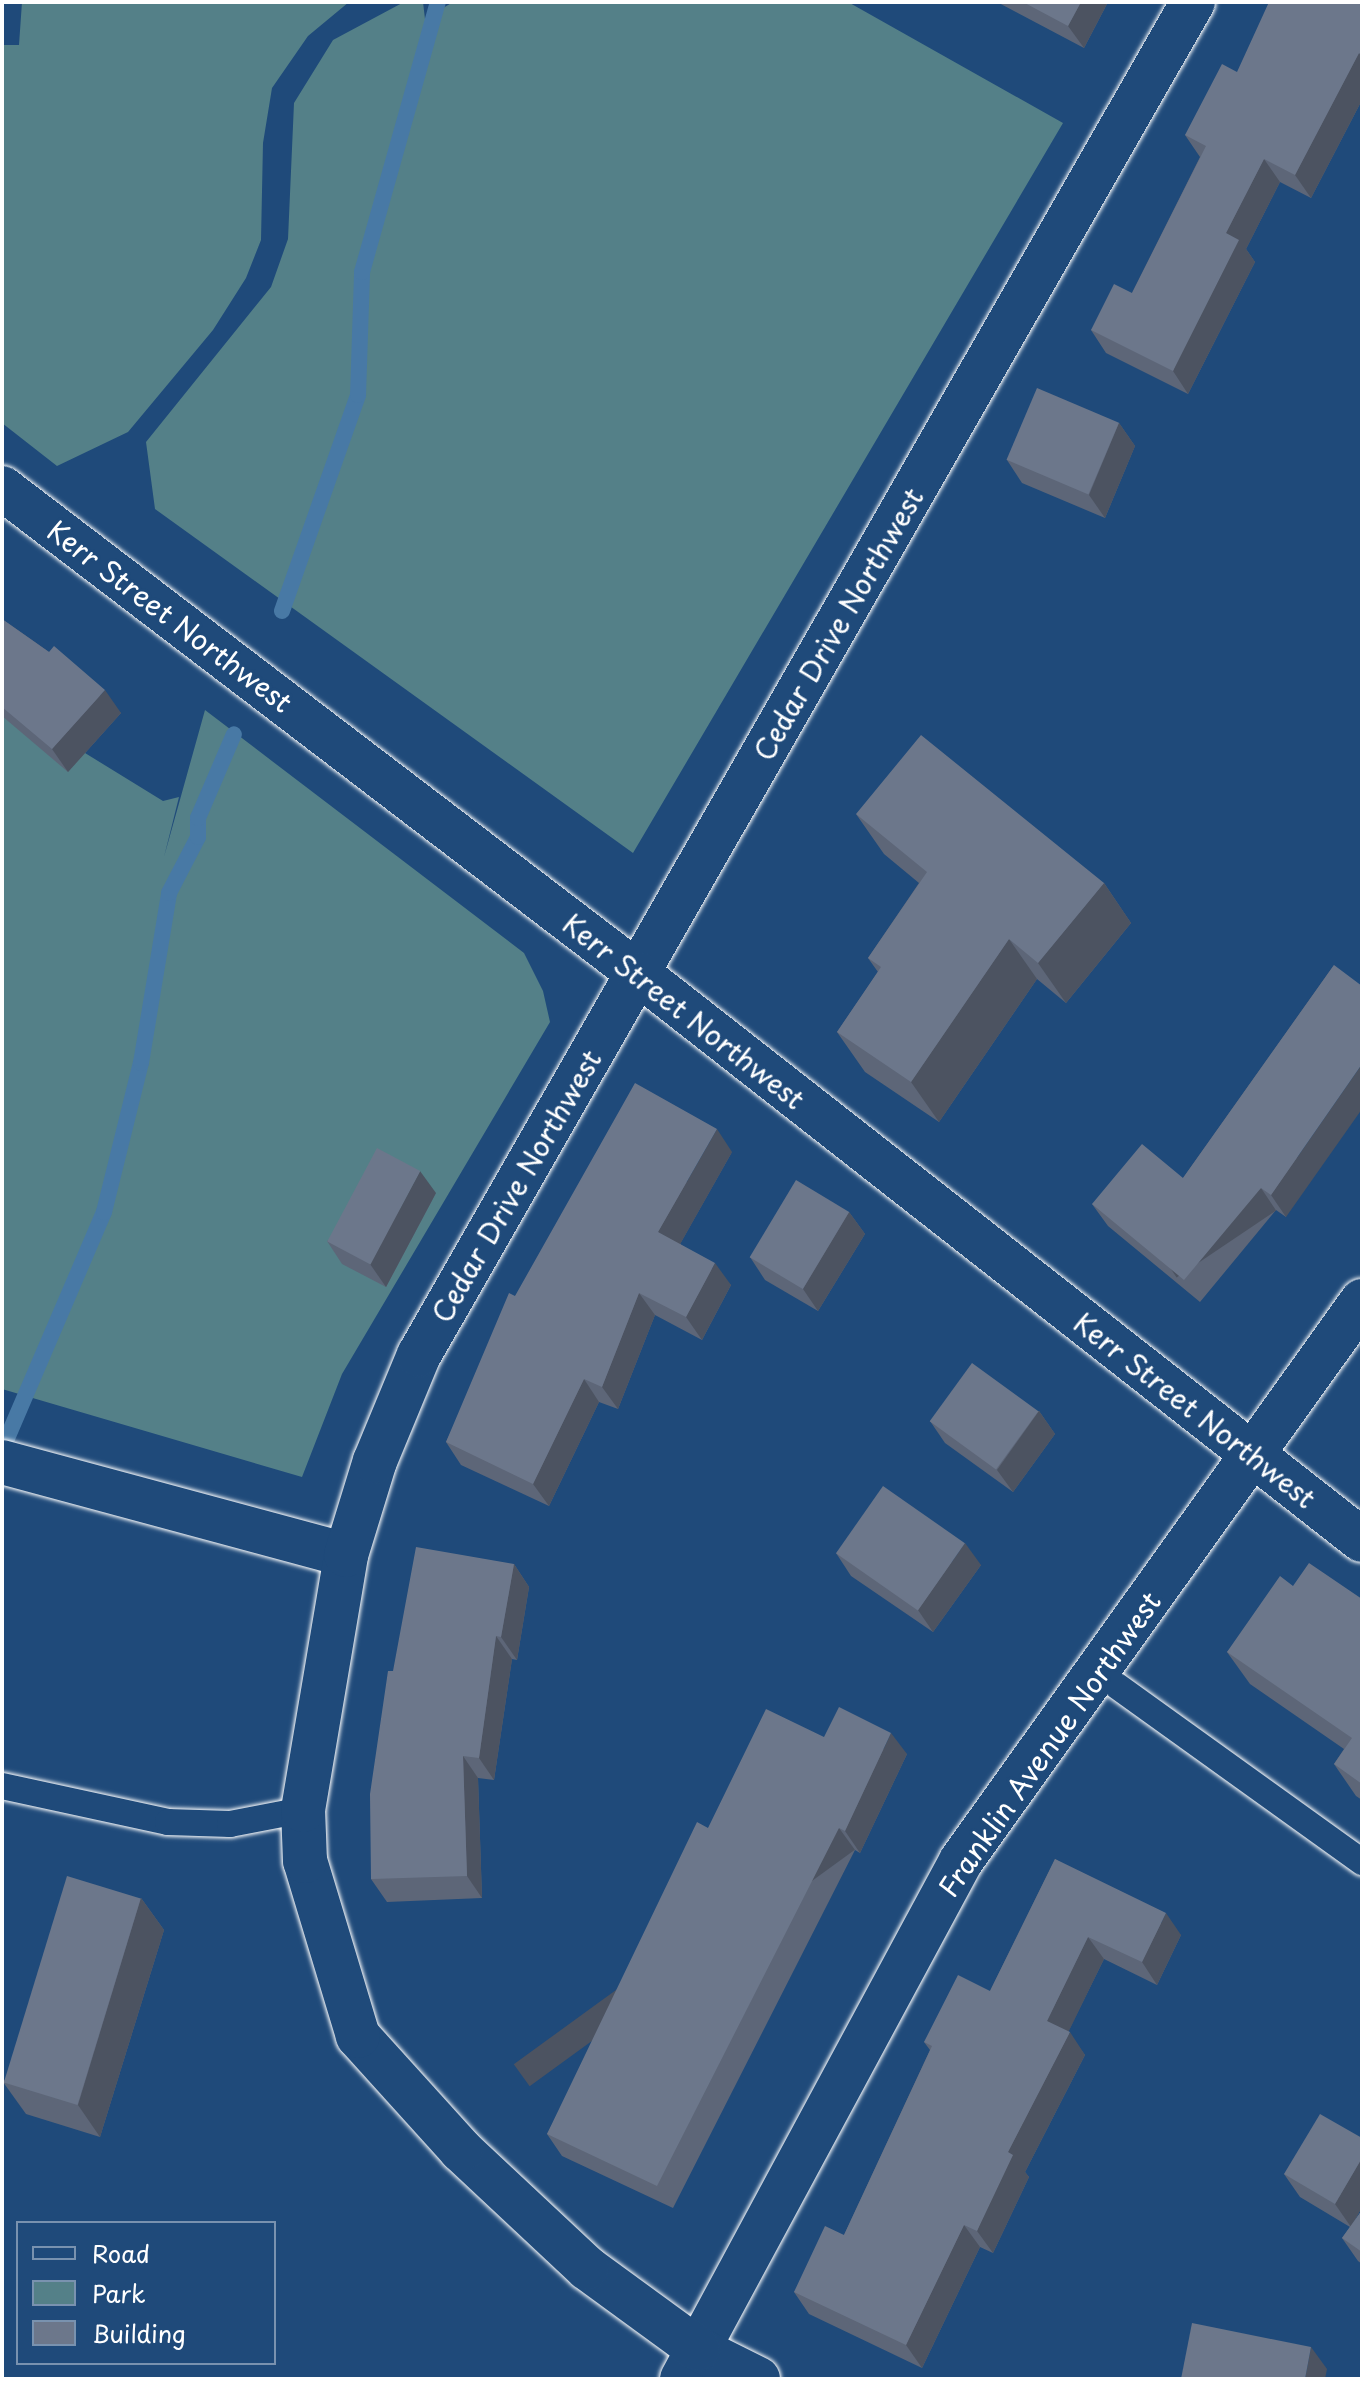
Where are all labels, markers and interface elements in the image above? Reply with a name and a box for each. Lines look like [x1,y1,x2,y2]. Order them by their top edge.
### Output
street label: Cedar Drive Northwest [746,482,930,766]
street label: Kerr Street Northwest [41,513,299,719]
street label: Kerr Street Northwest [556,906,812,1116]
street label: Cedar Drive Northwest [424,1044,608,1328]
street label: Kerr Street Northwest [1067,1305,1323,1515]
street label: Franklin Avenue Northwest [931,1585,1167,1903]
legend [16,2221,276,2365]
text: Road [92,2235,150,2271]
text: Park [92,2275,146,2311]
text: Building [92,2315,186,2351]

